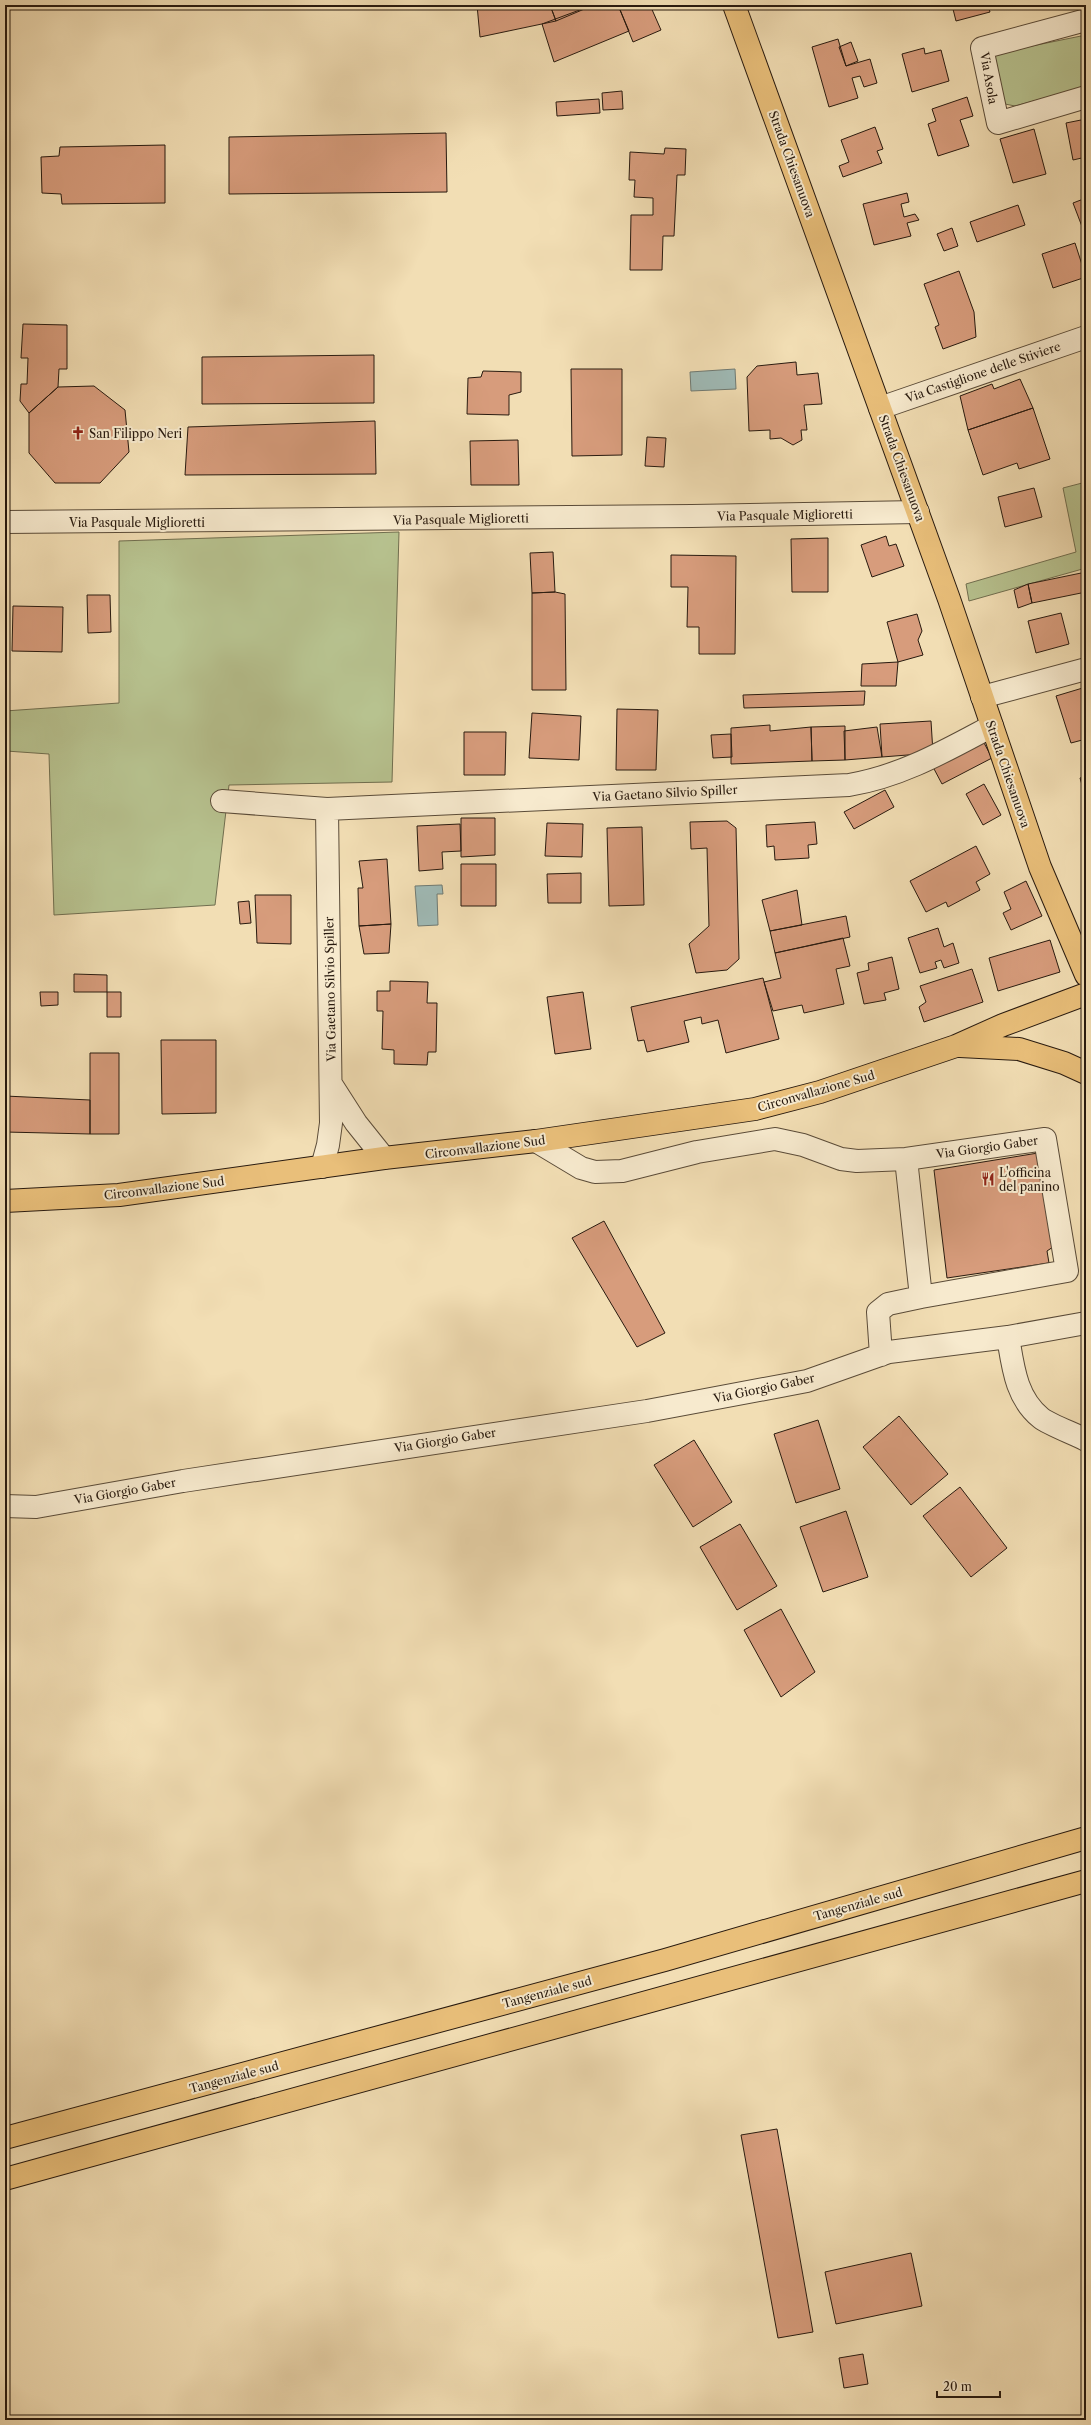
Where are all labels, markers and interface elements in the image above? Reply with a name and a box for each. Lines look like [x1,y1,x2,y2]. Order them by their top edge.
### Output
street label: Via Asola [977,50,1001,106]
street label: Strada Chiesanuova [766,109,819,220]
street label: Via Castiglione delle Stiviere [902,338,1063,406]
street label: Strada Chiesanuova [876,413,929,524]
church icon: San Filippo Neri [70,425,86,441]
place label: San Filippo Neri [89,426,183,441]
street label: Via Pasquale Miglioretti [716,506,853,524]
street label: Via Pasquale Miglioretti [392,510,529,528]
street label: Via Pasquale Miglioretti [68,515,205,530]
street label: Strada Chiesanuova [983,718,1034,830]
street label: Via Gaetano Silvio Spiller [591,782,738,804]
street label: Via Gaetano Silvio Spiller [321,916,339,1063]
street label: Circonvallazione Sud [756,1067,877,1115]
street label: Circonvallazione Sud [424,1132,547,1162]
street label: Via Giorgio Gaber [934,1132,1039,1162]
place label: L'officina del panino [999,1165,1060,1194]
restaurant icon: L'officina del panino [980,1171,996,1187]
street label: Circonvallazione Sud [103,1173,226,1203]
street label: Via Giorgio Gaber [711,1370,816,1406]
street label: Via Giorgio Gaber [392,1425,497,1456]
street label: Via Giorgio Gaber [72,1475,177,1507]
street label: Tangenziale sud [812,1884,905,1924]
street label: Tangenziale sud [501,1973,594,2011]
street label: Tangenziale sud [188,2058,281,2096]
scale bar [937,2373,1000,2399]
text: 20 m [943,2379,972,2394]

